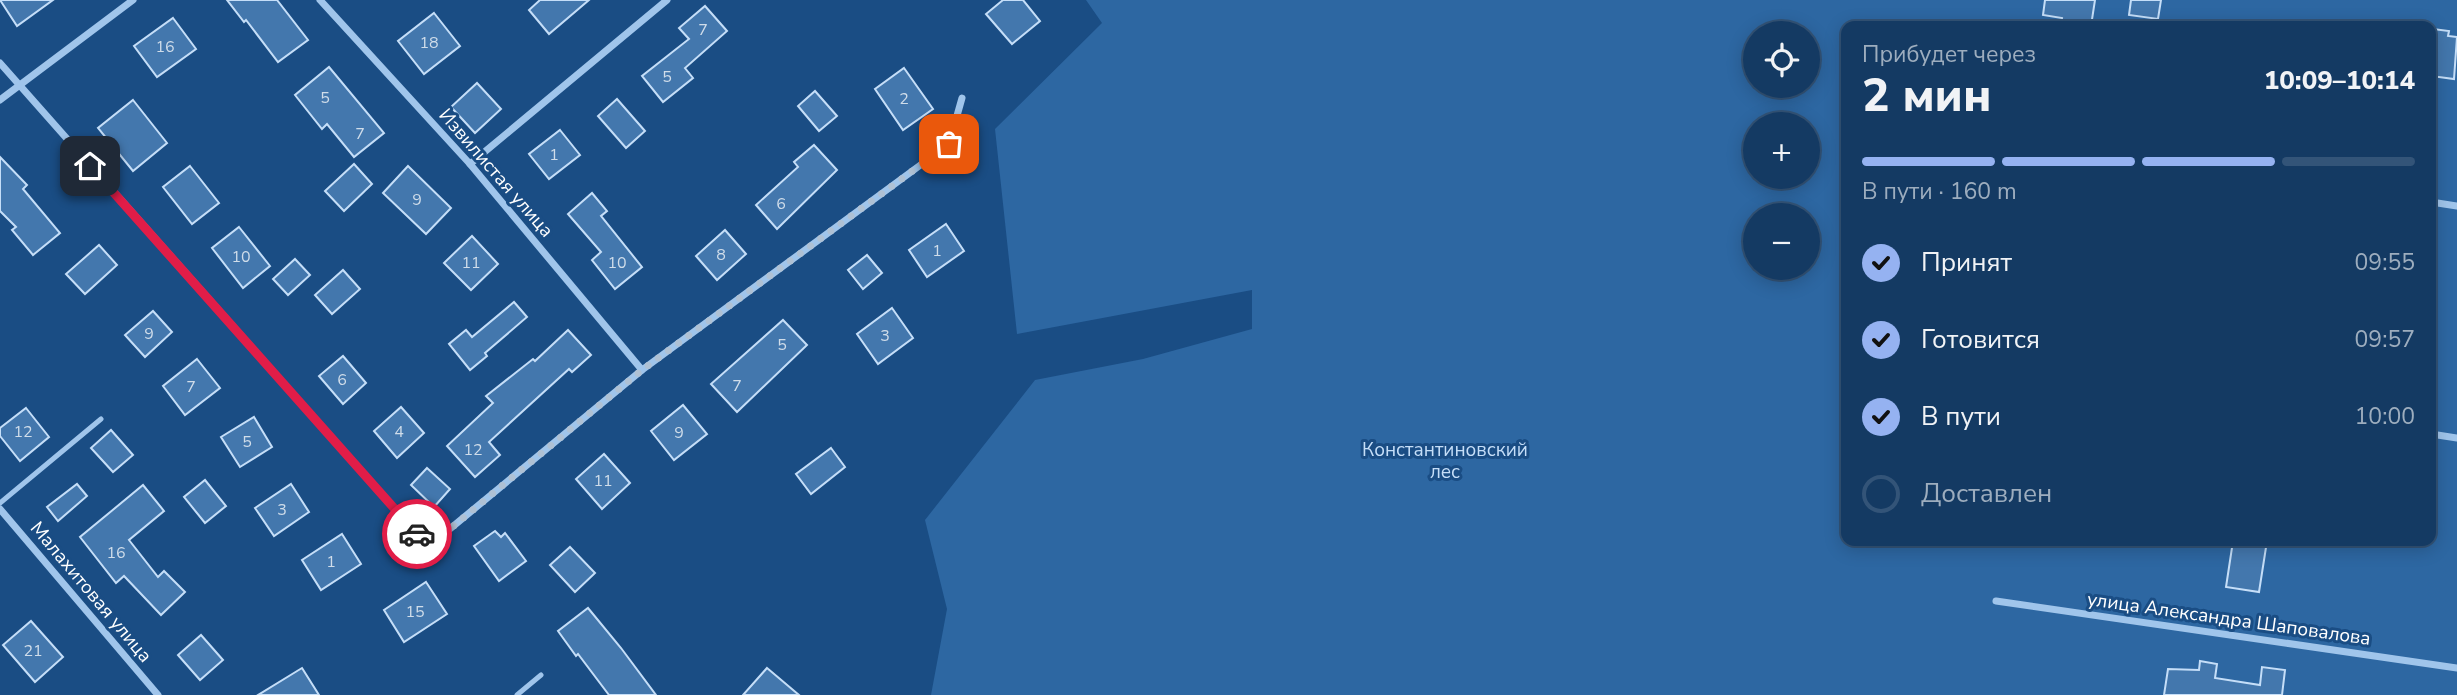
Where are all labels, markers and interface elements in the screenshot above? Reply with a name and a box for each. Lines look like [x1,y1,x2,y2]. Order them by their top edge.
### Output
house number: 7 [698,19,708,41]
map controls [1743,21,1820,280]
button: locate [1743,21,1820,98]
house number: 18 [419,32,439,54]
house number: 16 [155,36,175,58]
text: Прибудет через [1862,39,2036,70]
text: 10:09–10:14 [2264,63,2415,98]
text: 2 мин [1862,64,1991,127]
house number: 5 [662,66,672,88]
house number: 5 [320,87,330,109]
house number: 2 [899,88,909,110]
street label: Извилистая улица [433,103,559,243]
button: + [1743,112,1820,189]
pin [919,114,979,174]
house number: 7 [355,123,365,145]
icon: bag [930,125,968,163]
pin [60,136,120,196]
house number: 1 [549,144,559,166]
icon: home [71,147,109,185]
text: В пути · 160 m [1862,176,2017,207]
house number: 9 [412,189,422,211]
house number: 6 [776,193,786,215]
button: − [1743,203,1820,280]
house number: 1 [932,240,942,262]
house number: 8 [716,244,726,266]
icon: check [1862,244,1900,282]
text: Принят [1921,245,2012,280]
house number: 10 [231,246,251,268]
text: 09:55 [2355,247,2415,278]
house number: 11 [461,252,481,274]
house number: 10 [607,252,627,274]
icon: check [1862,321,1900,359]
text: Готовится [1921,322,2040,357]
house number: 9 [144,323,154,345]
text: 09:57 [2355,324,2415,355]
house number: 3 [880,325,890,347]
house number: 5 [777,334,787,356]
house number: 6 [337,369,347,391]
house number: 7 [732,375,742,397]
house number: 7 [186,376,196,398]
icon: check [1862,398,1900,436]
text: В пути [1921,399,2001,434]
text: 10:00 [2355,401,2415,432]
house number: 12 [13,421,33,443]
house number: 4 [394,421,404,443]
house number: 9 [674,422,684,444]
house number: 5 [242,431,252,453]
park label: Константиновский лес [1362,437,1528,485]
house number: 12 [463,439,483,461]
house number: 11 [593,470,613,492]
text: Доставлен [1921,476,2052,511]
house number: 3 [277,499,287,521]
courier [382,499,452,569]
icon: car [398,515,436,553]
street label: Малахитовая улица [24,516,158,668]
house number: 16 [106,542,126,564]
house number: 1 [326,551,336,573]
street label: улица Александра Шаповалова [2086,586,2372,652]
house number: 15 [405,601,425,623]
house number: 21 [23,640,43,662]

